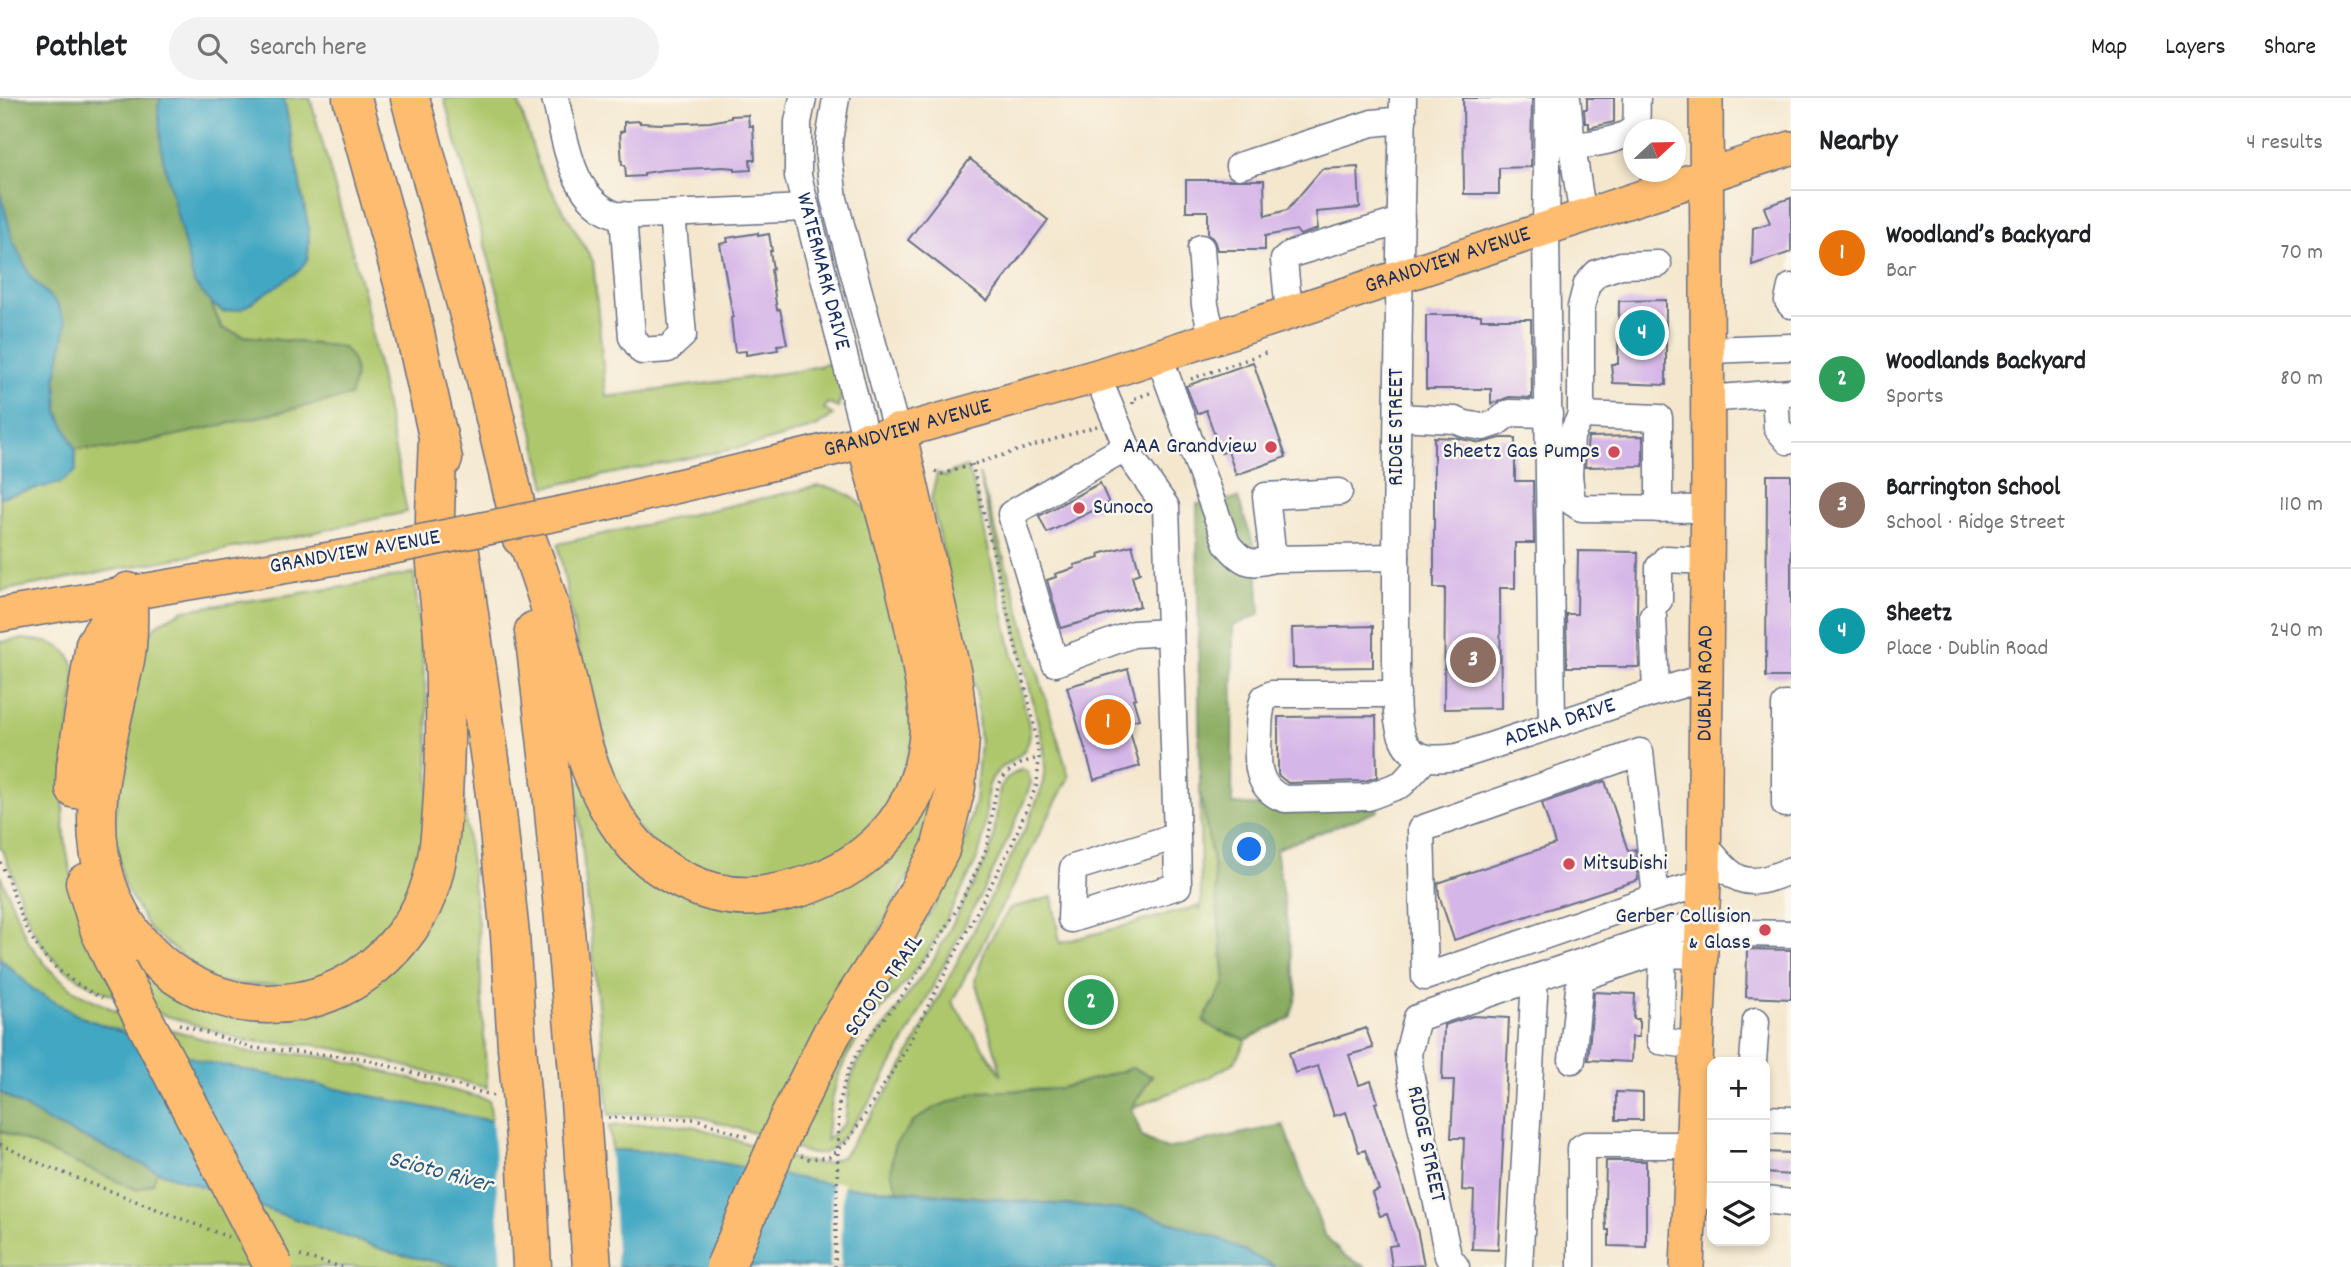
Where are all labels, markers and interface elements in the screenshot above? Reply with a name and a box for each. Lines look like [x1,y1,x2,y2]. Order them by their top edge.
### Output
search box [169,17,659,80]
text: Pathlet [35,25,127,72]
icon: search [193,29,231,67]
text: Search here [249,30,367,67]
text: Map [2091,31,2127,65]
text: Layers [2165,31,2226,65]
text: Share [2264,31,2316,65]
north arrow [1623,119,1686,182]
text: Nearby [1819,122,1897,165]
text: 4 results [2246,127,2323,160]
street label: WATERMARK DRIVE [786,189,859,354]
street label: GRANDVIEW AVENUE [1361,218,1536,303]
text: Woodland’s Backyard [1886,218,2091,255]
text: 1 [1839,237,1845,270]
text: 70 m [2281,237,2323,270]
text: Bar [1886,255,1916,288]
pin: 4 [1619,307,1665,359]
text: Woodlands Backyard [1886,344,2086,381]
text: 2 [1837,363,1847,396]
text: 80 m [2280,363,2323,396]
street label: RIDGE STREET [1381,368,1414,486]
text: Sports [1886,381,1944,414]
street label: GRANDVIEW AVENUE [820,390,996,467]
place label: AAA Grandview [1123,431,1257,464]
place label: Sheetz Gas Pumps [1443,436,1600,469]
marker: AAA Grandview [1263,439,1279,455]
marker: Sheetz Gas Pumps [1606,444,1622,460]
text: Barrington School [1886,470,2060,507]
text: 3 [1837,489,1847,522]
text: 110 m [2279,489,2323,522]
place label: Sunoco [1093,492,1153,525]
marker: Sunoco [1071,500,1087,516]
text: School · Ridge Street [1886,507,2065,540]
street label: GRANDVIEW AVENUE [267,522,443,584]
text: Sheetz [1886,596,1952,633]
text: 4 [1837,615,1847,648]
text: 240 m [2270,615,2323,648]
street label: DUBLIN ROAD [1689,625,1723,742]
text: Place · Dublin Road [1886,633,2048,666]
pin: 3 [1450,634,1496,686]
street label: ADENA DRIVE [1500,689,1621,757]
pin: 1 [1085,696,1131,748]
your location [1232,832,1266,866]
place label: Mitsubishi [1583,848,1667,881]
marker: Mitsubishi [1561,856,1577,872]
place label: Gerber Collision & Glass [1615,901,1751,960]
marker: Gerber Collision & Glass [1757,922,1773,938]
street label: SCIOTO TRAIL [837,927,933,1044]
pin: 2 [1068,976,1114,1028]
map controls [1707,1057,1770,1246]
button: + [1707,1057,1770,1120]
street label: RIDGE STREET [1397,1083,1453,1205]
button: − [1707,1120,1770,1183]
water label: Scioto River [384,1143,499,1204]
button: layers [1707,1183,1770,1246]

